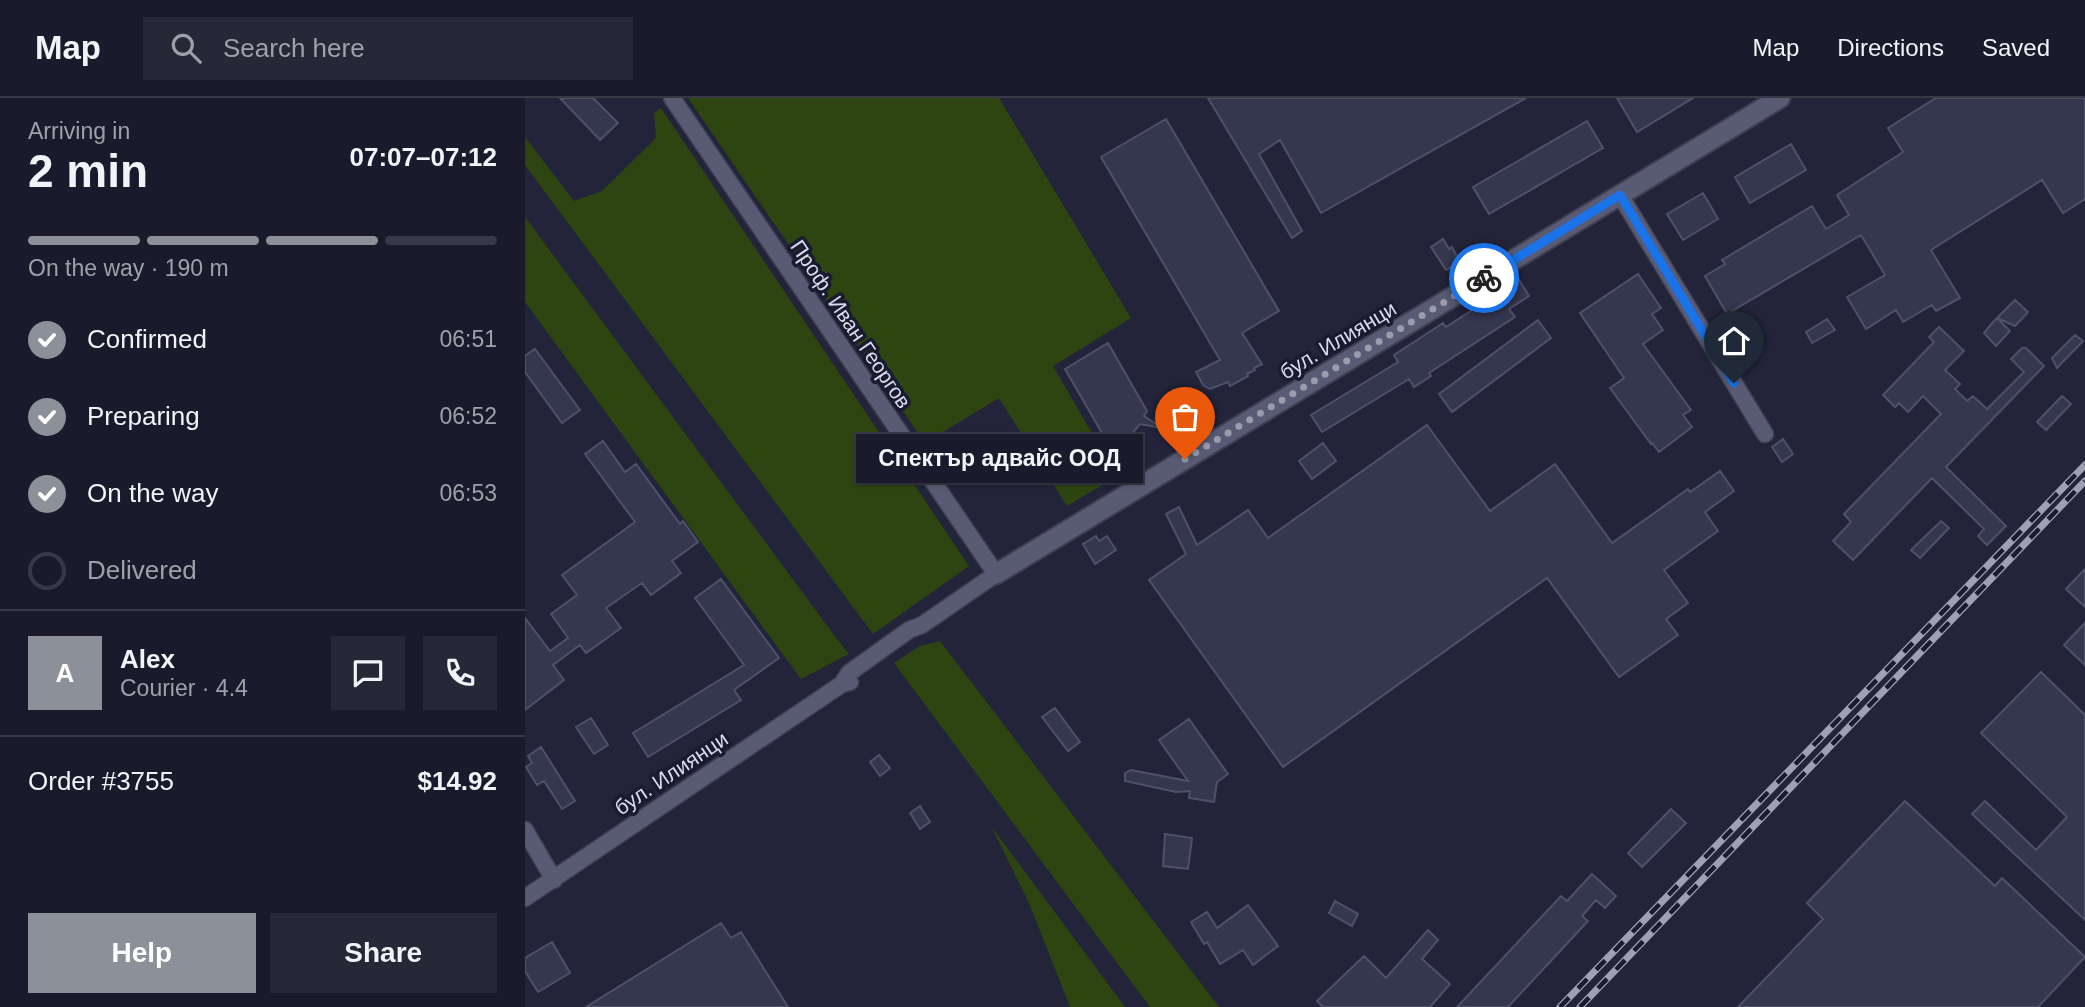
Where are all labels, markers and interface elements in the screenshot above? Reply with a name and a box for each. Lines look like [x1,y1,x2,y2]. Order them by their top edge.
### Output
search box [143,17,633,80]
text: Map [35,29,101,66]
icon: search [167,29,205,67]
text: Search here [223,33,365,63]
text: Map [1753,34,1799,61]
text: Directions [1837,34,1944,61]
text: Saved [1982,34,2050,61]
text: Arriving in [28,118,130,144]
text: 07:07–07:12 [350,142,497,172]
text: 2 min [28,145,148,197]
street label: Проф. Иван Георгов [786,236,916,412]
courier [1449,243,1519,313]
text: On the way · 190 m [28,255,229,281]
icon: bike [1465,259,1503,297]
street label: бул. Илиянци [1276,296,1400,384]
pin [1704,311,1764,383]
icon: check [28,321,66,359]
icon: home [1715,322,1753,360]
text: Confirmed [87,324,207,354]
text: 06:51 [439,326,497,352]
pin [1155,387,1215,459]
icon: check [28,398,66,436]
icon: bag [1166,398,1204,436]
text: Preparing [87,401,200,431]
text: 06:52 [439,403,497,429]
callout: Спектър адвайс ООД [856,434,1143,484]
text: Спектър адвайс ООД [878,445,1121,471]
icon: check [28,475,66,513]
text: On the way [87,478,219,508]
text: 06:53 [439,480,497,506]
text: Delivered [87,555,197,585]
button: chat [331,636,405,710]
button: phone [423,636,497,710]
text: Alex [120,644,175,674]
text: A [56,658,74,688]
text: Courier · 4.4 [120,675,248,701]
street label: бул. Илиянци [610,727,732,819]
text: Order #3755 [28,766,174,796]
text: $14.92 [417,766,497,796]
button: Help [28,913,256,993]
button: Share [270,913,497,993]

